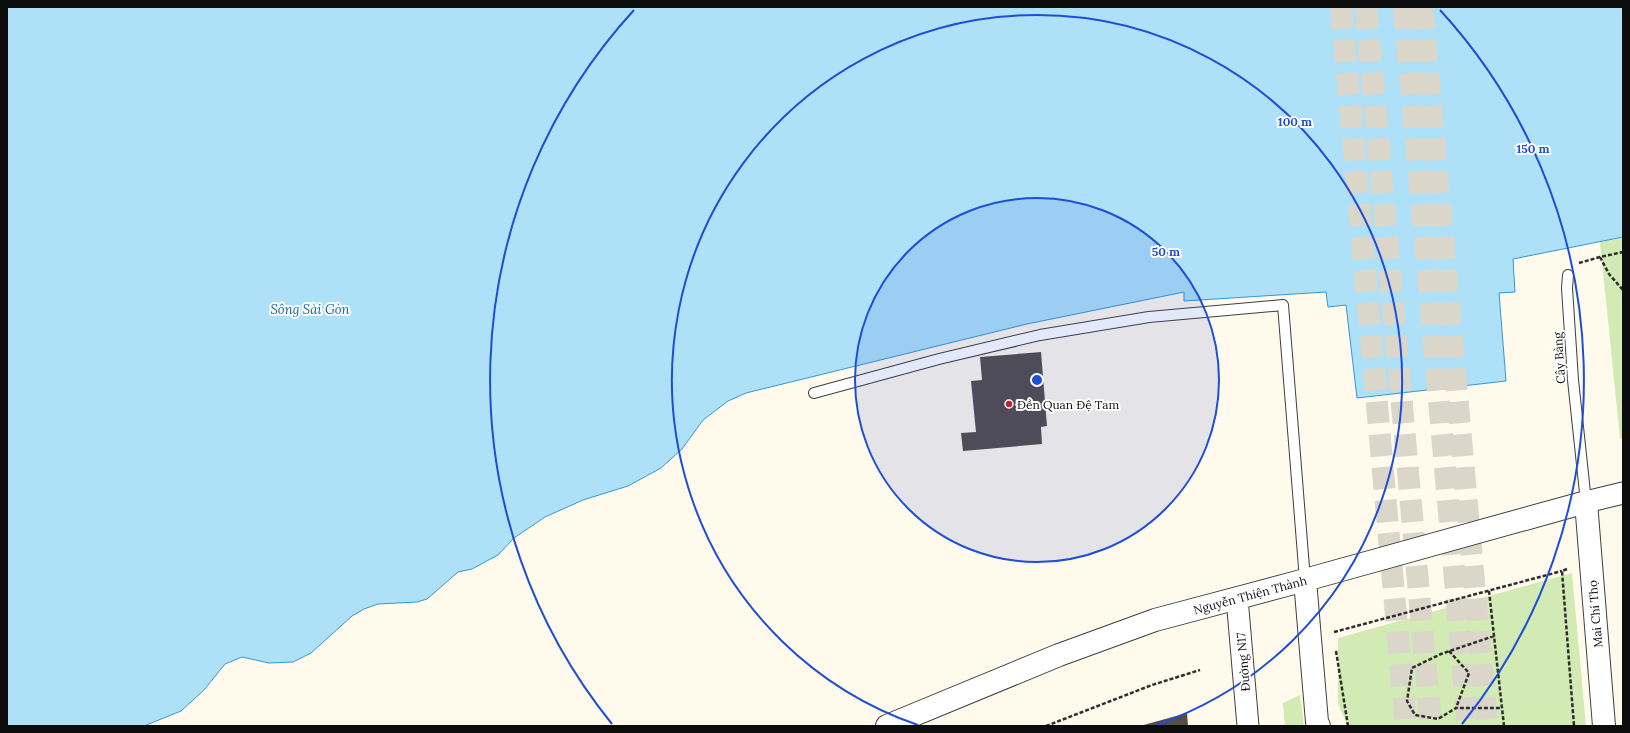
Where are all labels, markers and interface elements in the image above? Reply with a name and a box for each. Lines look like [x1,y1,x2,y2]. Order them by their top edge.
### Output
text: 100 m [1278,114,1312,129]
text: 150 m [1516,141,1550,156]
text: 50 m [1152,244,1180,259]
water label: Sông Sài Gòn [271,301,349,318]
street label: Cây Bàng [1550,331,1568,384]
centre of rings [1030,373,1044,387]
place label: Đền Quan Đệ Tam [1017,397,1119,412]
marker: Đền Quan Đệ Tam [1004,399,1014,409]
street label: Nguyễn Thiện Thành [1192,573,1308,617]
street label: Mai Chí Thọ [1585,580,1605,648]
street label: Đường N17 [1233,631,1253,692]

